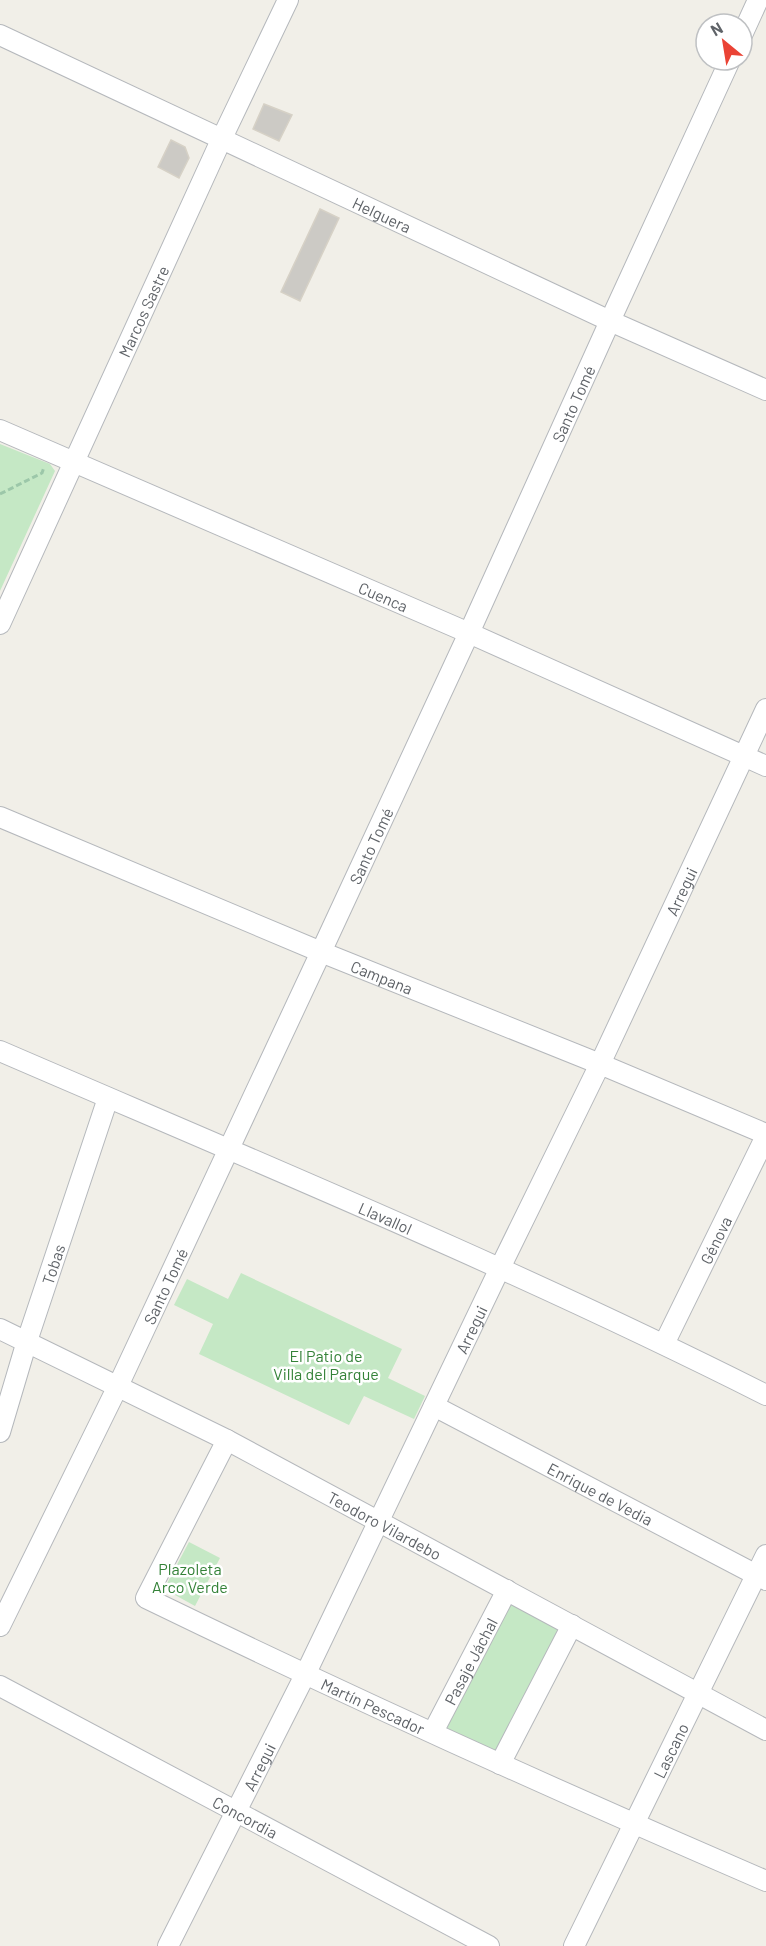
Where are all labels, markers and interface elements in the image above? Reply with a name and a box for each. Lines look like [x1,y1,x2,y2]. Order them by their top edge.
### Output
north arrow [694,12,754,72]
text: N [707,18,726,39]
street label: Helguera [350,192,414,236]
street label: Marcos Sastre [114,262,172,360]
street label: Santo Tomé [547,362,598,445]
street label: Cuenca [356,577,411,615]
street label: Santo Tomé [345,804,396,887]
street label: Arregui [661,864,700,918]
street label: Campana [348,956,416,997]
street label: Llavallol [356,1197,415,1237]
street label: Génova [695,1213,735,1267]
street label: Tobas [37,1241,68,1287]
street label: Santo Tomé [139,1245,191,1327]
street label: Arregui [451,1302,490,1356]
park label: El Patio de Villa del Parque [273,1346,379,1383]
street label: Enrique de Vedia [545,1458,656,1529]
street label: Teodoro Vilardebo [325,1487,445,1563]
park label: Plazoleta Arco Verde [152,1559,228,1596]
street label: Pasaje Jáchal [440,1614,500,1708]
street label: Martín Pescador [318,1673,428,1738]
street label: Lascano [649,1720,692,1781]
street label: Arregui [239,1740,279,1794]
street label: Concordia [210,1792,281,1842]

